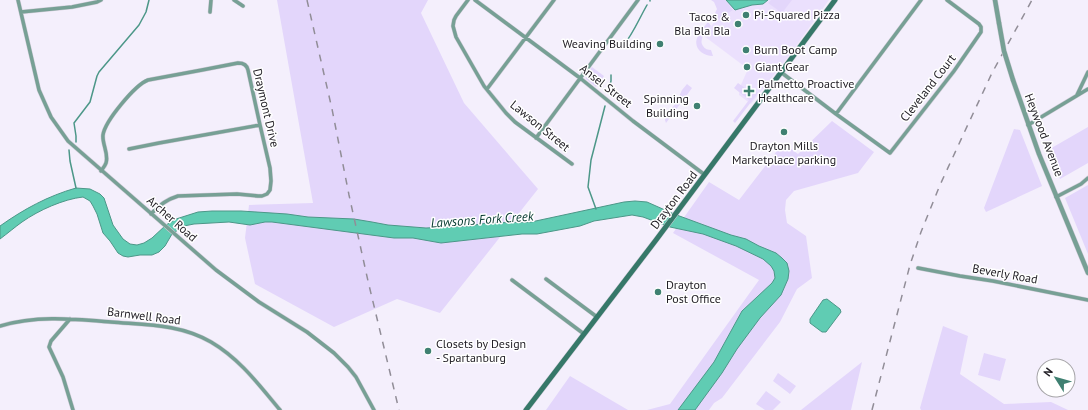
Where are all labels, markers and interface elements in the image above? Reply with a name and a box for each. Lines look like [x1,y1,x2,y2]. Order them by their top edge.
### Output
place label: Pi-Squared Pizza [754,7,840,22]
place label: Tacos & Bla Bla Bla [674,9,730,38]
marker: Pi-Squared Pizza [741,10,751,20]
marker: Tacos & Bla Bla Bla [733,19,743,29]
place label: Weaving Building [562,36,652,51]
marker: Weaving Building [655,39,665,49]
place label: Burn Boot Camp [754,42,837,57]
marker: Burn Boot Camp [741,45,751,55]
street label: Cleveland Court [897,51,959,124]
place label: Giant Gear [755,59,809,74]
street label: Ansel Street [577,61,635,111]
marker: Giant Gear [742,62,752,72]
street label: Draymont Drive [250,67,283,149]
place label: Palmetto Proactive Healthcare [758,76,854,105]
marker: Palmetto Proactive Healthcare [743,85,755,97]
place label: Spinning Building [644,91,689,120]
street label: Heywood Avenue [1022,91,1067,179]
street label: Lawson Street [507,97,573,154]
marker: Spinning Building [692,101,702,111]
marker: Drayton Mills Marketplace parking [779,127,789,137]
place label: Drayton Mills Marketplace parking [732,138,836,167]
street label: Drayton Road [647,168,700,232]
street label: Archer Road [144,193,201,245]
water label: Lawsons Fork Creek [430,207,535,232]
street label: Beverly Road [971,260,1039,287]
place label: Drayton Post Office [666,277,721,306]
marker: Drayton Post Office [653,287,663,297]
street label: Barnwell Road [106,304,182,327]
place label: Closets by Design - Spartanburg [436,336,526,365]
marker: Closets by Design - Spartanburg [423,346,433,356]
north arrow [1036,358,1076,398]
text: N [1040,365,1056,379]

